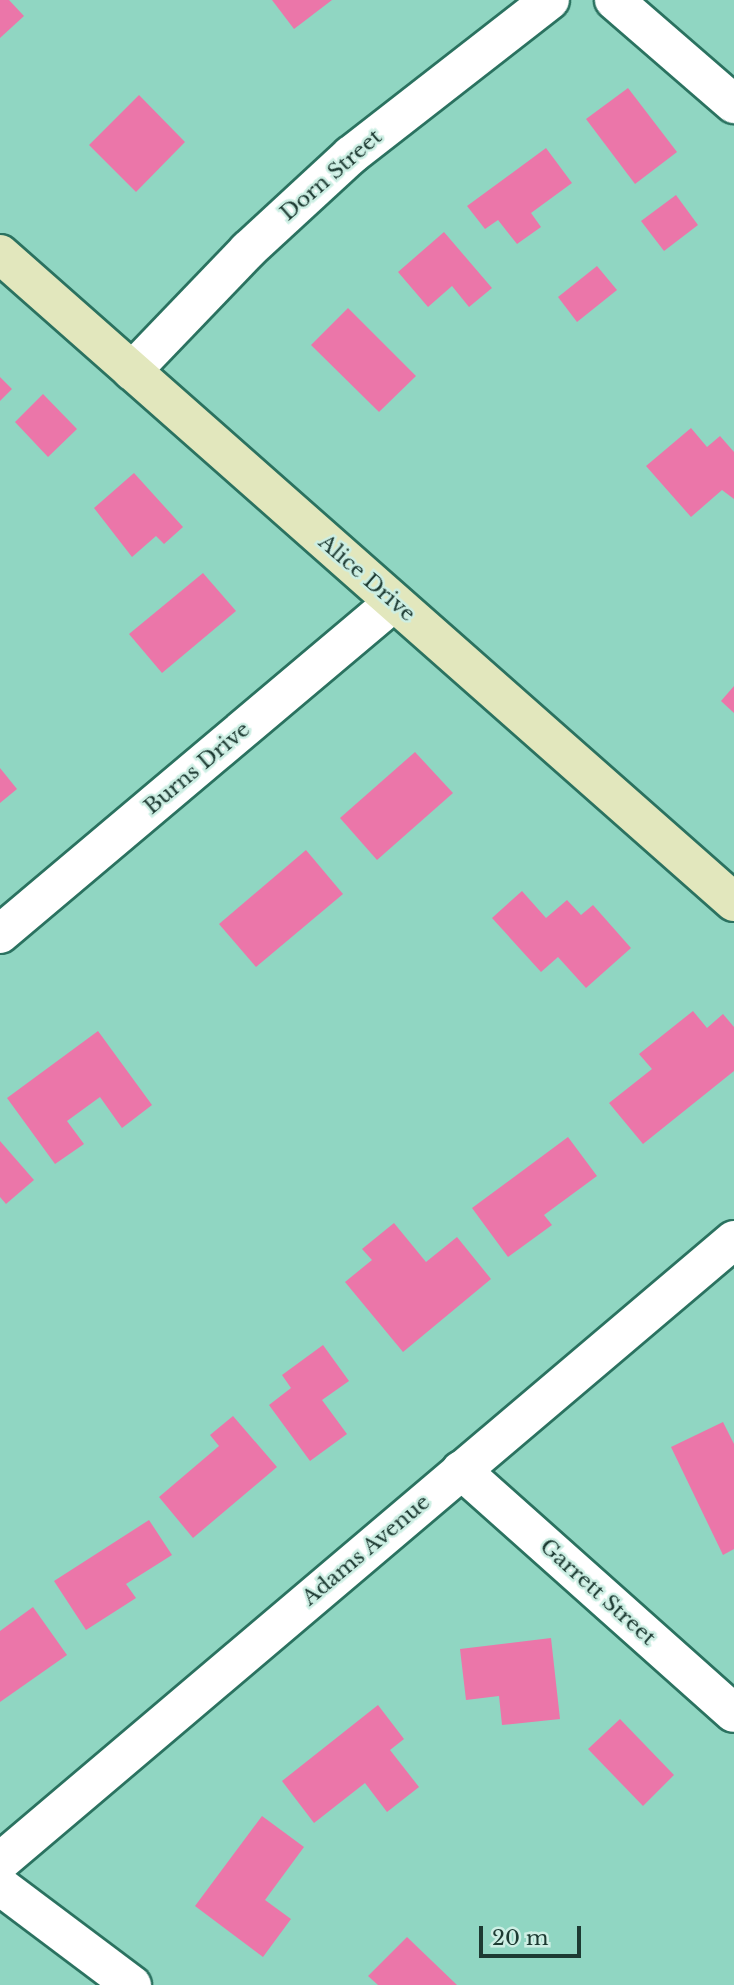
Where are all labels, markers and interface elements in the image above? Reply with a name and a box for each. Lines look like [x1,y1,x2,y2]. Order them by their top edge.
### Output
street label: Dorn Street [275,124,387,226]
street label: Alice Drive [314,529,420,627]
street label: Burns Drive [139,717,255,819]
street label: Adams Avenue [297,1489,435,1611]
street label: Garrett Street [535,1534,661,1650]
scale bar [482,1912,584,1956]
text: 20 m [492,1925,549,1951]

